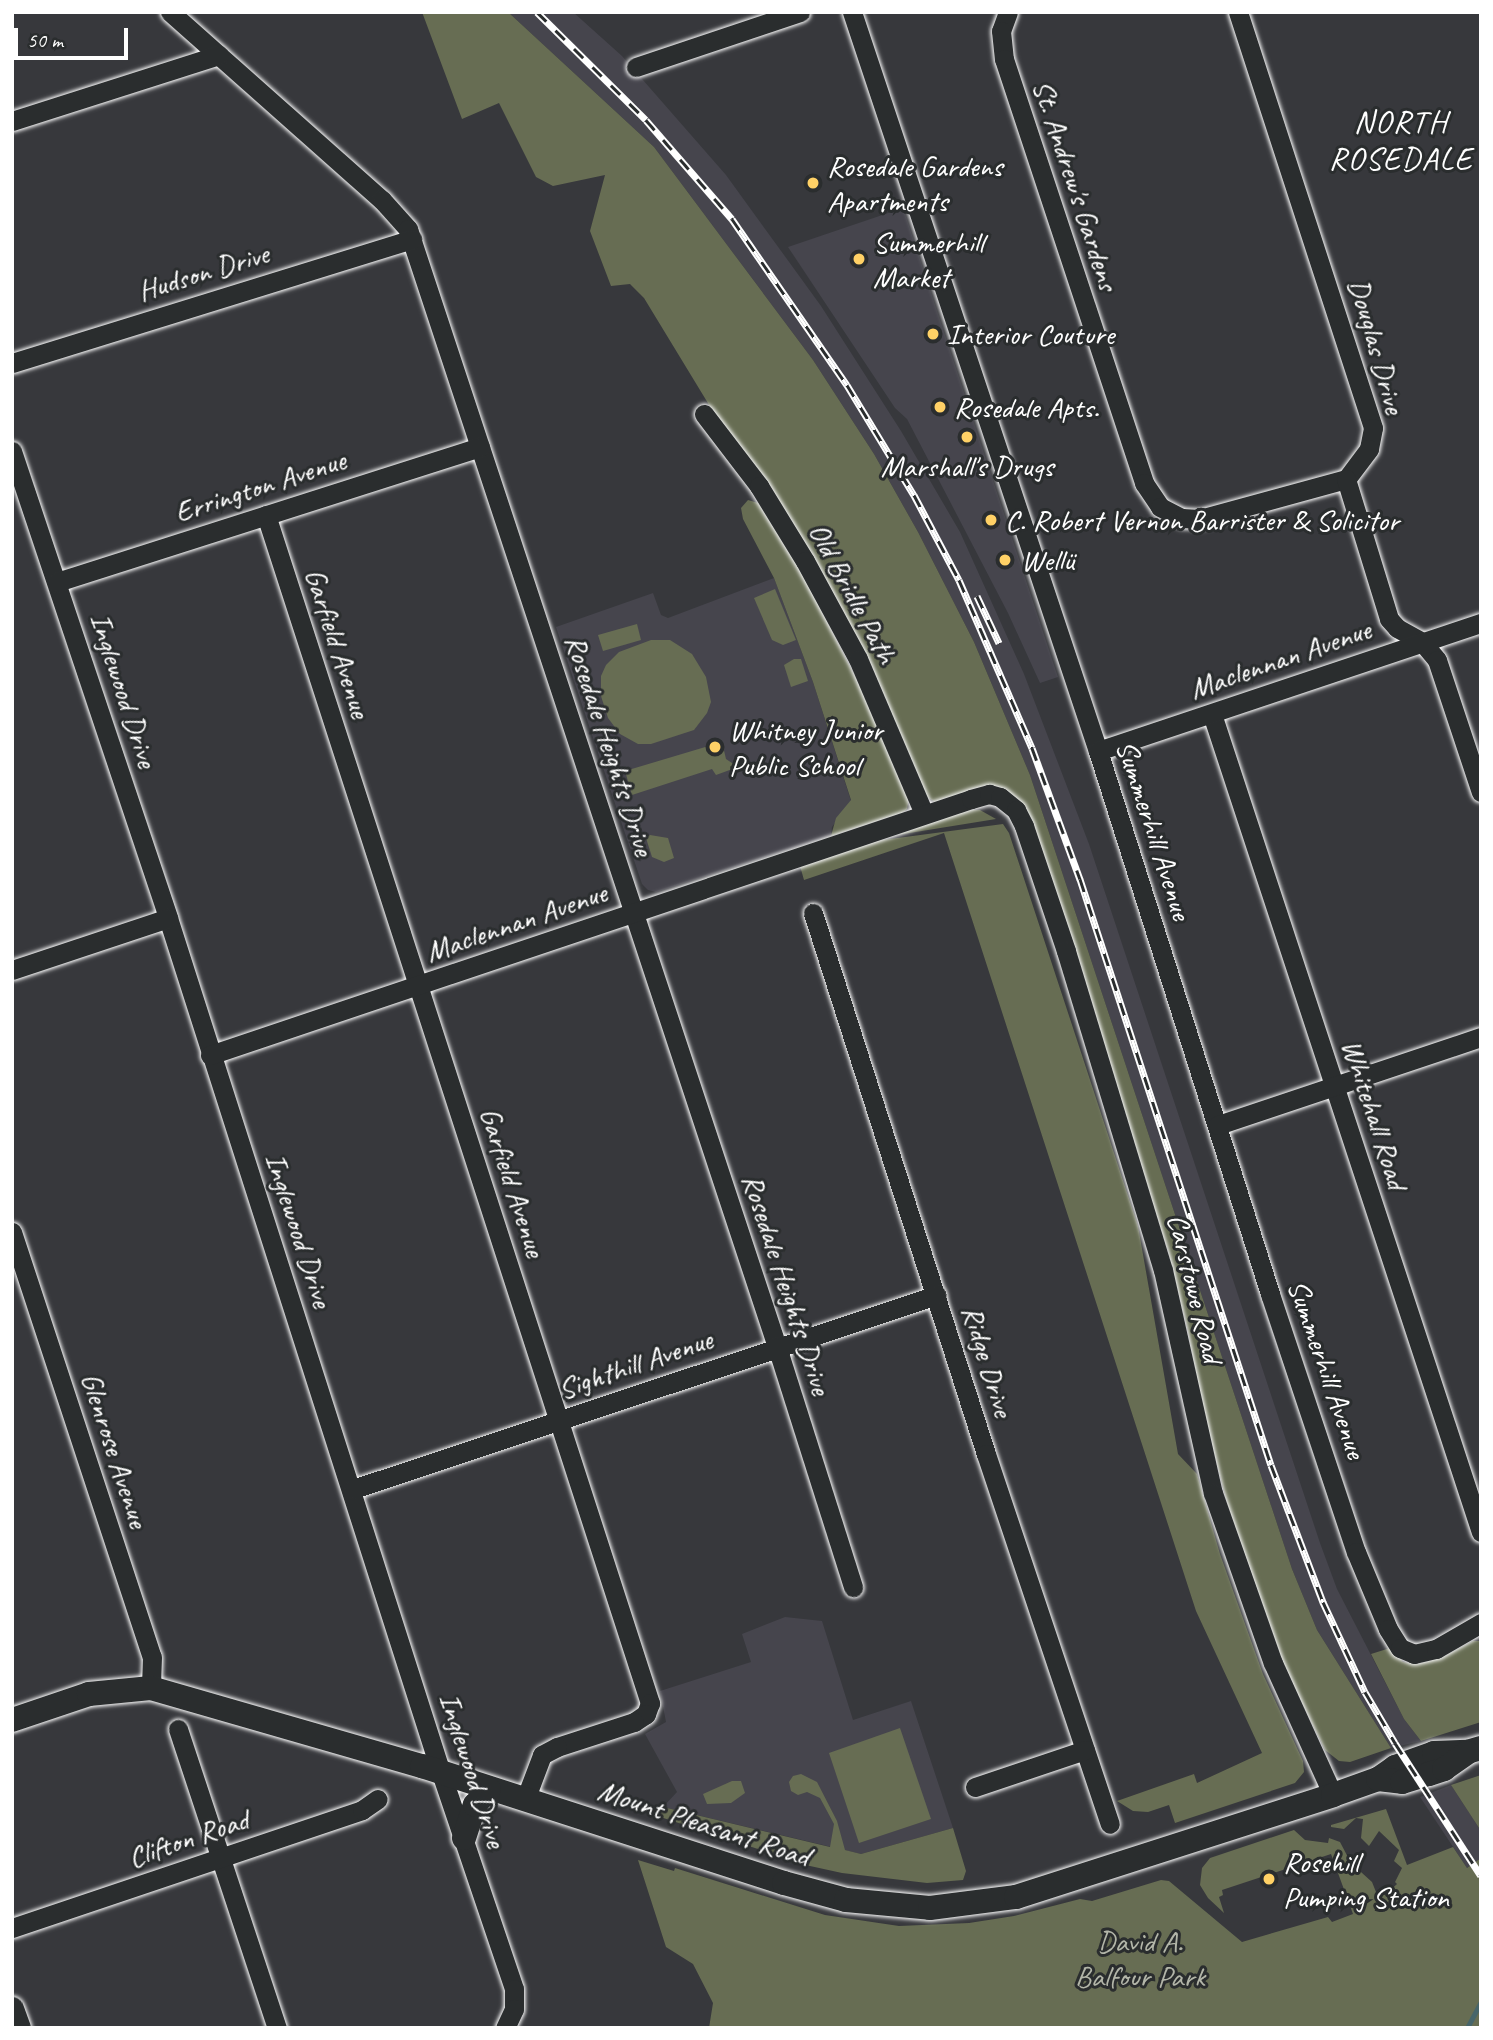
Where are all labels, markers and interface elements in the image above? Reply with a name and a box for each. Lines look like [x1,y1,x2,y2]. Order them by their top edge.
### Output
scale bar [18,14,131,58]
text: 50 m [27,27,63,53]
street label: St. Andrew's Gardens [1025,75,1127,295]
district label: NORTH ROSEDALE [1330,104,1472,179]
place label: Rosedale Gardens Apartments [827,148,1003,218]
marker: Rosedale Gardens Apartments [805,175,821,191]
place label: Summerhill Market [873,224,983,294]
street label: Hudson Drive [133,235,273,309]
marker: Summerhill Market [851,251,867,267]
street label: Douglas Drive [1341,274,1413,418]
place label: Interior Couture [947,316,1114,352]
marker: Interior Couture [925,326,941,342]
place label: Rosedale Apts. [954,389,1099,425]
marker: Rosedale Apts. [932,399,948,415]
marker: Marshall's Drugs [959,429,975,445]
street label: Errington Avenue [170,441,350,531]
place label: Marshall's Drugs [881,448,1053,484]
place label: C. Robert Vernon Barrister & Solicitor [1005,502,1400,538]
marker: C. Robert Vernon Barrister & Solicitor [983,512,999,528]
street label: Old Bridle Path [801,516,905,670]
place label: Wellü [1021,542,1074,578]
marker: Wellü [995,550,1015,570]
street label: Garfield Avenue [297,564,379,722]
street label: Inglewood Drive [82,608,166,772]
street label: Maclennan Avenue [1185,611,1375,707]
street label: Rosedale Heights Drive [557,630,663,860]
place label: Whitney Junior Public School [729,712,882,782]
street label: Summerhill Avenue [1108,736,1200,924]
marker: Whitney Junior Public School [707,739,723,755]
street label: Maclennan Avenue [421,874,611,970]
street label: Whitehall Road [1334,1035,1416,1193]
street label: Garfield Avenue [472,1103,554,1261]
street label: Inglewood Drive [257,1148,341,1312]
street label: Rosedale Heights Drive [734,1169,840,1399]
street label: Carstowe Road [1159,1210,1231,1366]
street label: Summerhill Avenue [1280,1275,1374,1463]
street label: Ridge Drive [954,1301,1022,1421]
street label: Sighthill Avenue [553,1321,717,1407]
street label: Glenrose Avenue [73,1368,157,1532]
street label: Inglewood Drive [431,1688,515,1852]
street label: Mount Pleasant Road [595,1772,813,1874]
street label: Clifton Road [124,1801,252,1875]
place label: Rosehill Pumping Station [1283,1844,1450,1914]
marker: Rosehill Pumping Station [1261,1871,1277,1887]
park label: David A. Balfour Park [1075,1923,1205,1994]

